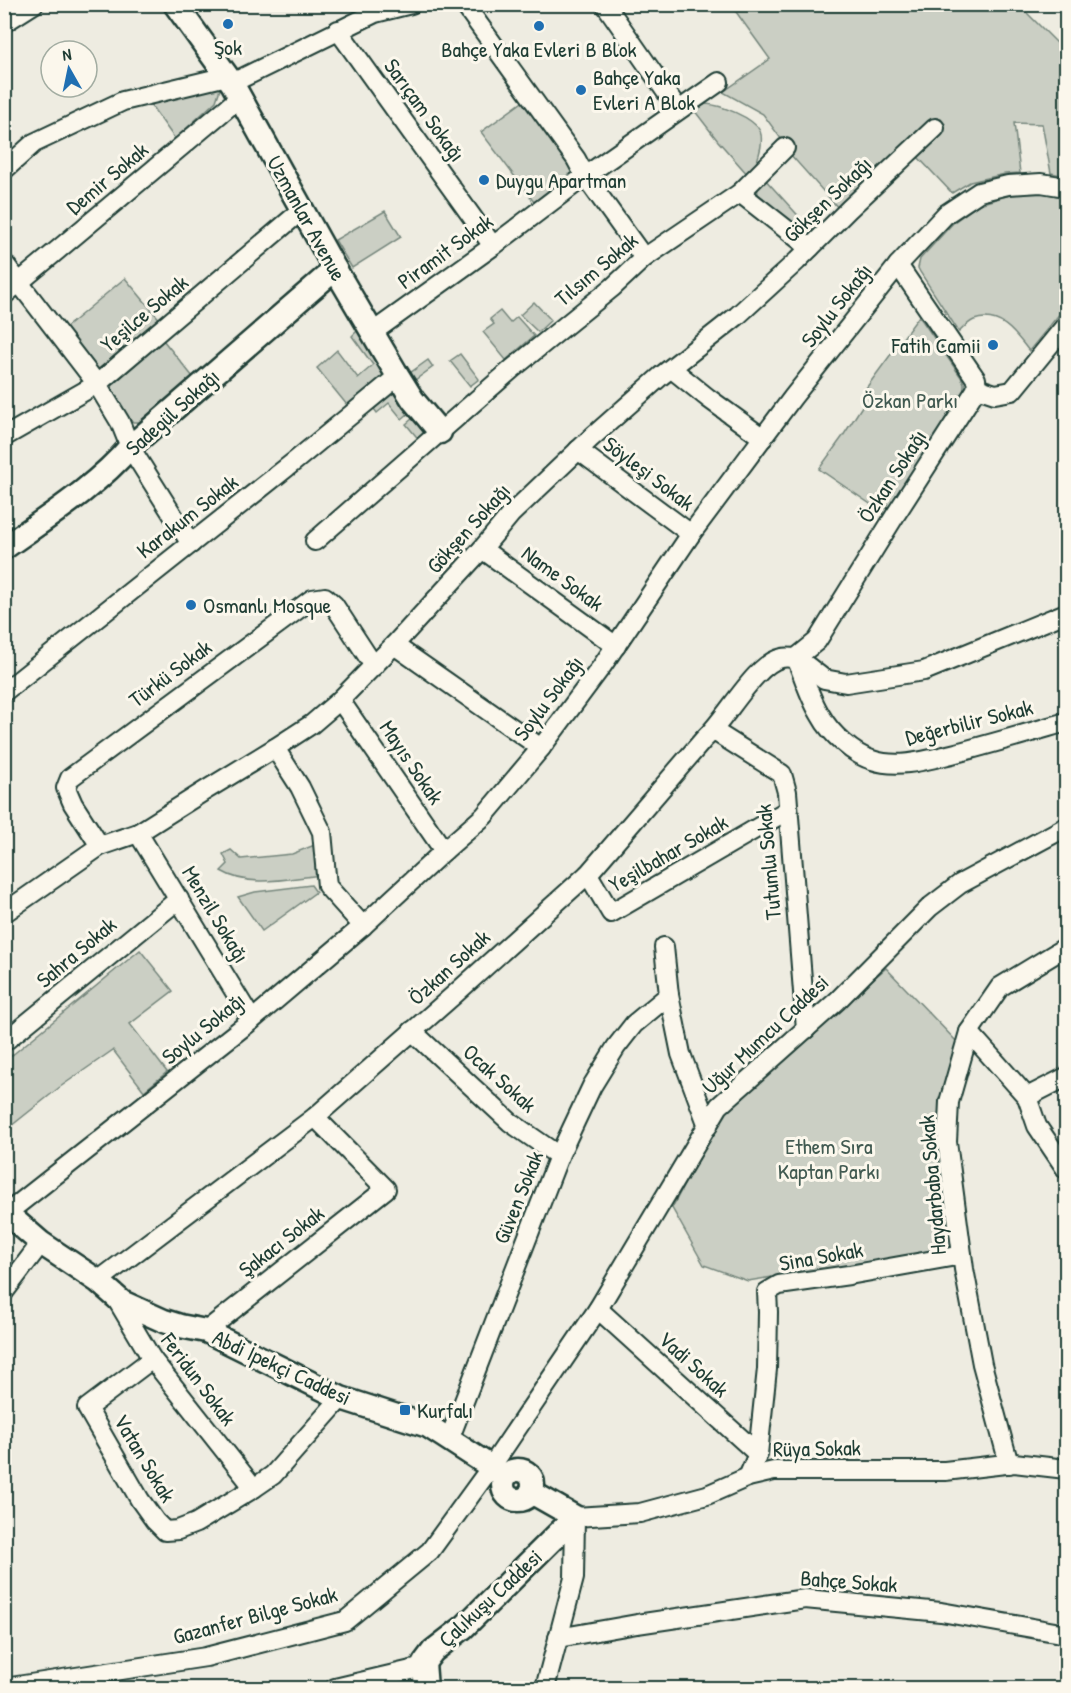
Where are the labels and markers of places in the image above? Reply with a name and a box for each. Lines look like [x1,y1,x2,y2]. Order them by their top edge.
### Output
marker: Şok [221,17,235,31]
marker: Bahçe Yaka Evleri B Blok [532,19,546,33]
place label: Şok [214,32,242,62]
place label: Bahçe Yaka Evleri B Blok [441,34,637,64]
place label: Bahçe Yaka Evleri A Blok [593,62,695,117]
marker: Bahçe Yaka Evleri A Blok [574,83,588,97]
place label: Duygu Apartman [496,165,627,195]
marker: Duygu Apartman [477,173,491,187]
place label: Fatih Camii [891,330,981,360]
marker: Fatih Camii [986,338,1000,352]
place label: Osmanlı Mosque [203,590,331,620]
marker: Osmanlı Mosque [184,598,198,612]
place label: Kurfalı [417,1395,473,1425]
marker: Kurfalı [398,1403,412,1417]

